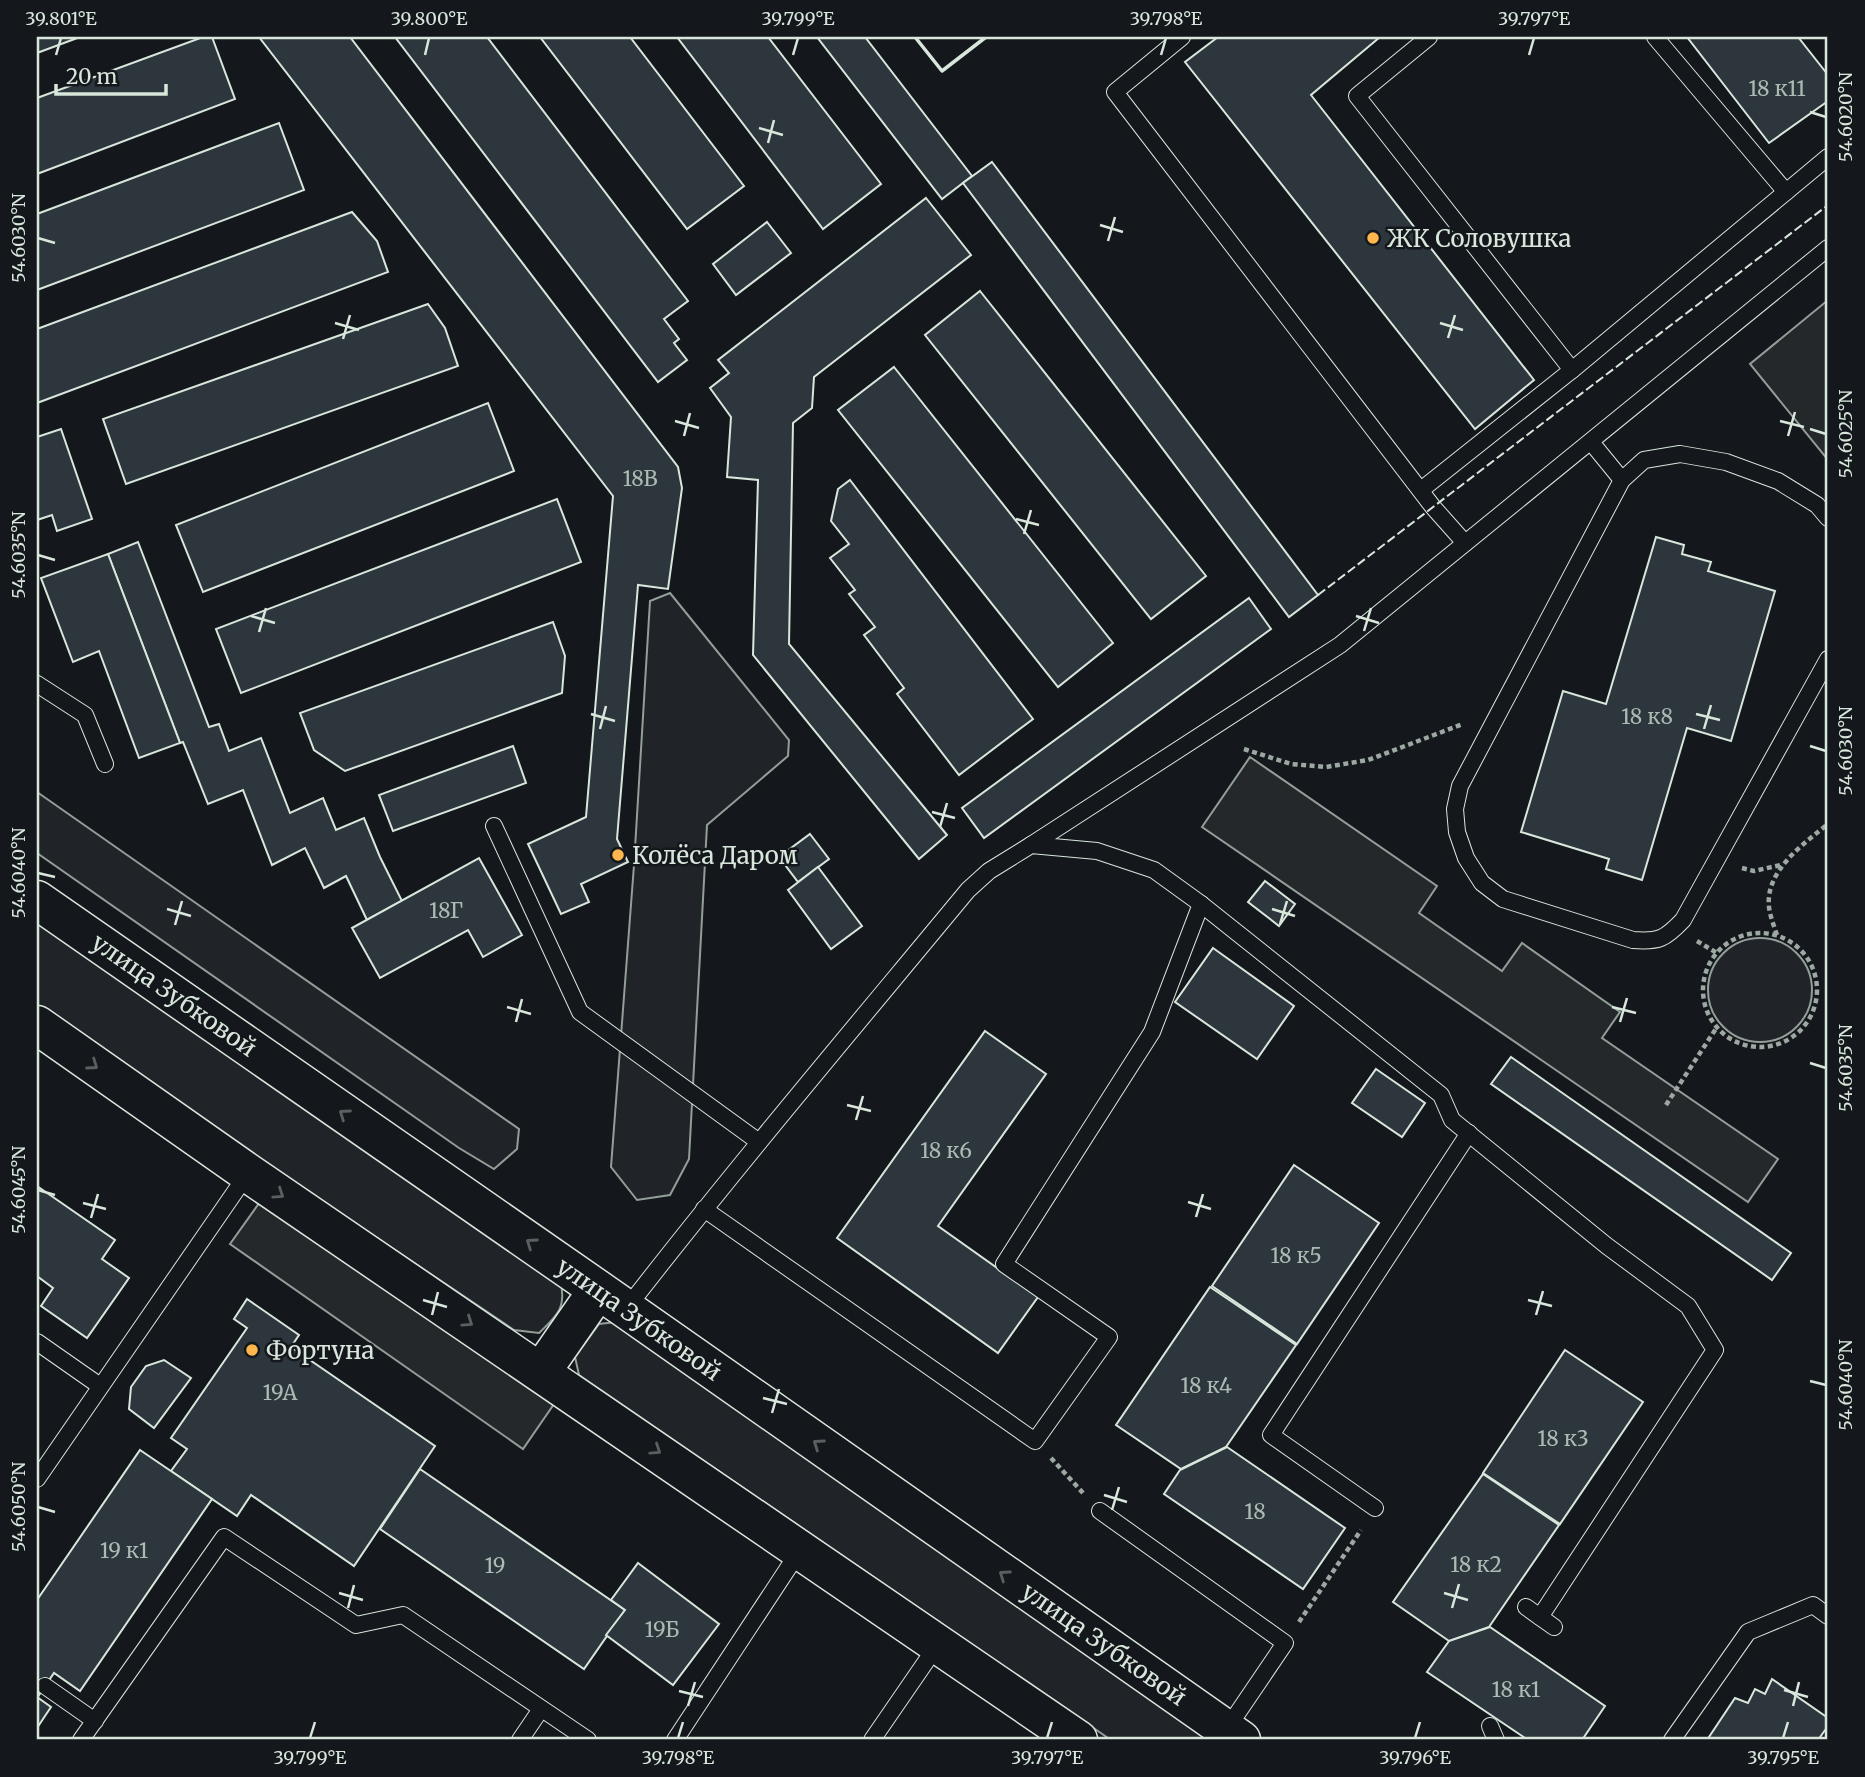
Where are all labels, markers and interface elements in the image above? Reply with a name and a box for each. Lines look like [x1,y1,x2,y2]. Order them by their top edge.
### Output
text: 39.801°E [25,7,97,30]
text: 39.800°E [391,7,468,30]
text: 39.799°E [762,7,835,30]
text: 39.798°E [1130,7,1203,30]
text: 39.797°E [1498,7,1571,30]
scale bar [56,52,166,96]
text: 20 m [66,63,118,90]
text: 54.6020°N [1834,72,1857,162]
house number: 18 к11 [1748,75,1806,102]
text: 54.6030°N [7,193,30,283]
place label: ЖК Соловушка [1387,223,1571,254]
marker: ЖК Соловушка [1365,230,1381,246]
text: 54.6025°N [1834,390,1857,478]
house number: 18В [622,465,658,492]
text: 54.6035°N [7,511,30,599]
house number: 18 к8 [1621,703,1673,730]
text: 54.6030°N [1834,706,1857,796]
text: 54.6040°N [7,827,30,918]
place label: Колёса Даром [632,840,798,871]
marker: Колёса Даром [610,847,626,863]
house number: 18Г [429,897,463,924]
street label: улица Зубковой [85,927,263,1063]
text: 54.6035°N [1834,1024,1857,1112]
one-way arrow [85,1057,98,1069]
one-way arrow [339,1110,352,1122]
house number: 18 к6 [920,1137,972,1164]
text: 54.6045°N [7,1146,30,1234]
one-way arrow [272,1186,285,1199]
one-way arrow [526,1239,539,1251]
house number: 18 к5 [1270,1242,1322,1269]
street label: улица Зубковой [550,1251,728,1387]
one-way arrow [460,1314,473,1326]
place label: Фортуна [266,1335,375,1366]
text: 54.6040°N [1834,1339,1857,1430]
marker: Фортуна [244,1342,260,1358]
house number: 18 к4 [1180,1372,1232,1399]
house number: 19А [263,1379,298,1406]
house number: 18 к3 [1537,1425,1589,1452]
one-way arrow [813,1440,826,1452]
one-way arrow [648,1442,661,1455]
text: 54.6050°N [7,1462,30,1552]
house number: 18 [1244,1498,1266,1525]
house number: 19 к1 [100,1537,148,1564]
house number: 18 к2 [1450,1551,1502,1578]
house number: 19 [484,1552,506,1579]
one-way arrow [999,1570,1012,1583]
street label: улица Зубковой [1015,1576,1193,1712]
house number: 19Б [645,1616,679,1643]
house number: 18 к1 [1492,1676,1540,1703]
text: 39.799°E [274,1746,347,1769]
text: 39.798°E [642,1746,715,1769]
text: 39.797°E [1011,1746,1084,1769]
text: 39.796°E [1379,1746,1451,1769]
text: 39.795°E [1747,1746,1819,1769]

